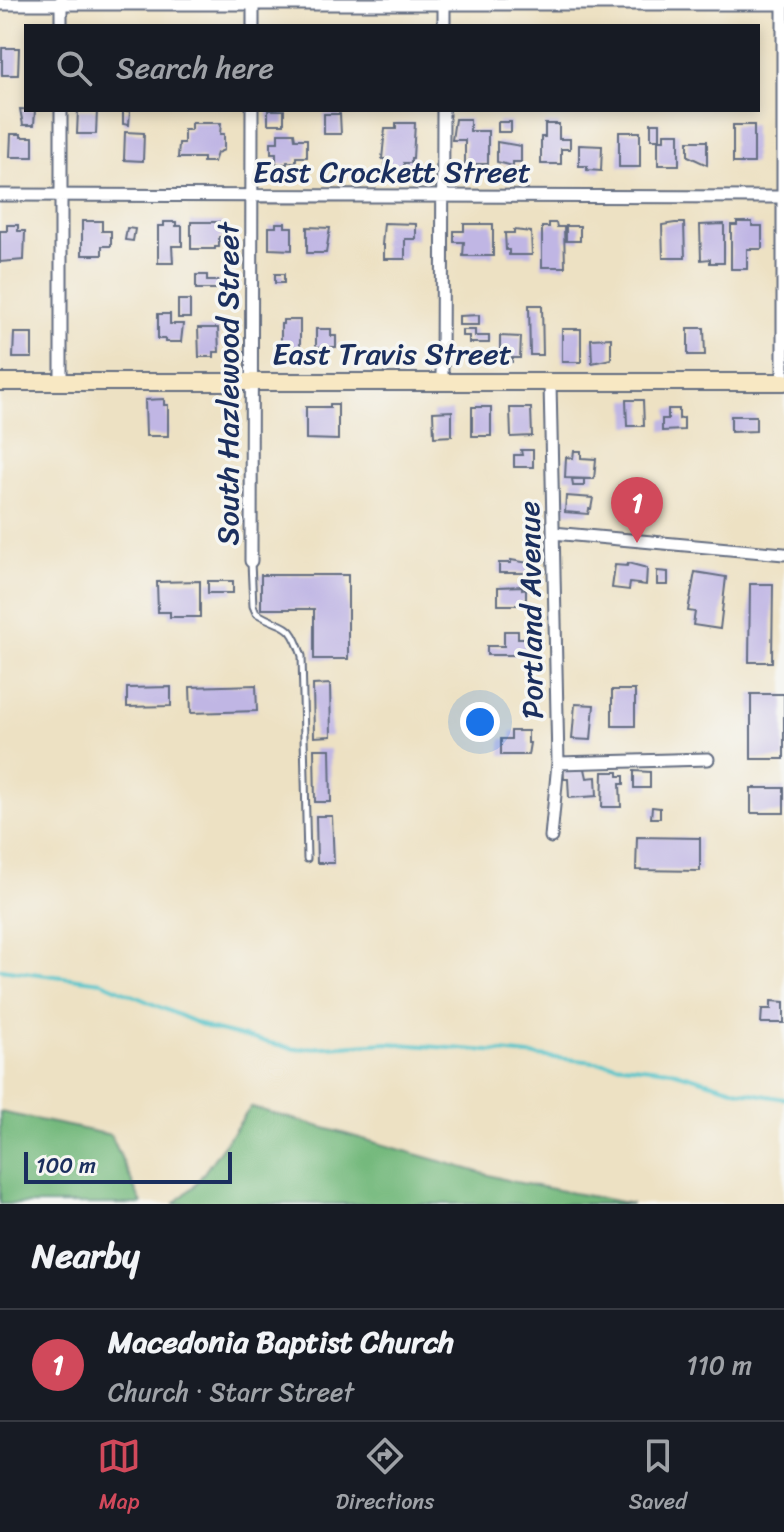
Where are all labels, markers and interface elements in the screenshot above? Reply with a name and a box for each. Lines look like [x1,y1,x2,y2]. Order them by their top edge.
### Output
search box [24,24,760,112]
text: Search here [116,41,274,95]
icon: search [52,46,96,90]
street label: East Crockett Street [253,145,531,199]
street label: South Hazlewood Street [201,221,255,545]
street label: East Travis Street [272,327,512,381]
pin: 1 [611,477,663,543]
street label: Portland Avenue [502,501,560,719]
your location [460,702,500,742]
text: 100 m [36,1146,96,1185]
scale bar [24,1148,232,1184]
text: Nearby [32,1226,140,1286]
text: Macedonia Baptist Church [108,1315,454,1369]
text: 1 [52,1342,64,1388]
text: 110 m [687,1342,752,1388]
text: Church · Starr Street [108,1369,354,1415]
tab: Map [97,1434,141,1521]
tab: Directions [336,1434,434,1521]
tab: Saved [629,1434,687,1521]

